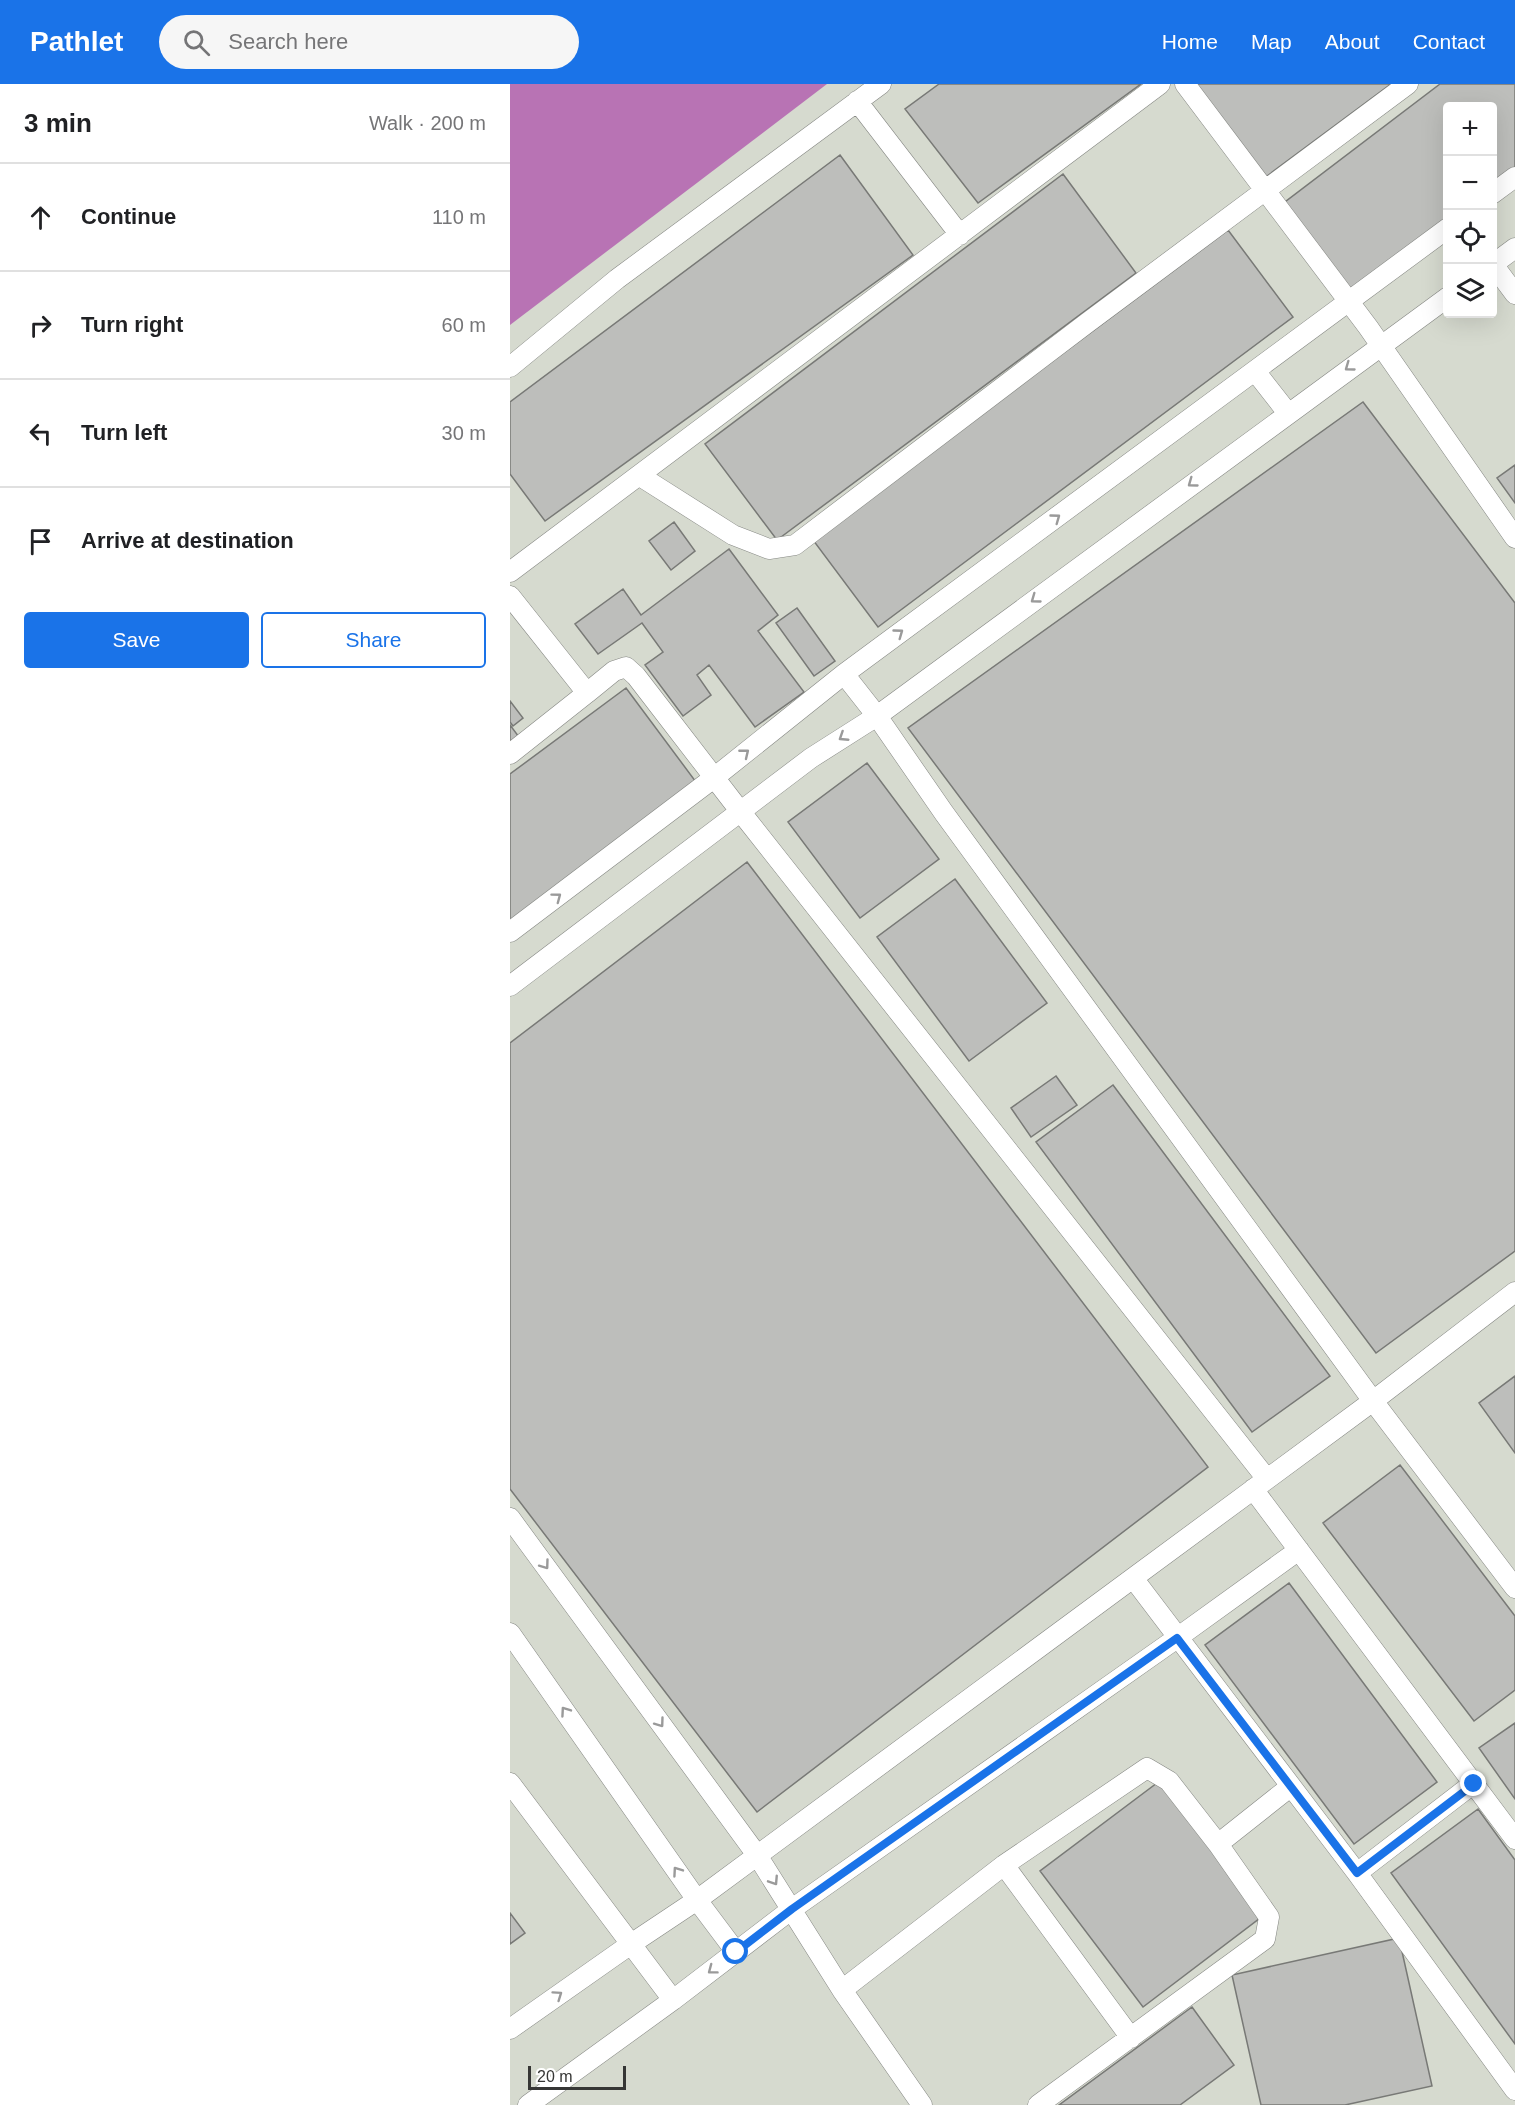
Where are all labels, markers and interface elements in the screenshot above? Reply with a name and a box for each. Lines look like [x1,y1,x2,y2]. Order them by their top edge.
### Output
search box [159,15,579,69]
text: Pathlet [30,26,123,57]
icon: search [180,26,213,59]
text: Search here [228,29,348,54]
text: Home [1162,30,1218,53]
text: Map [1251,30,1292,53]
text: About [1325,30,1380,53]
text: Contact [1413,30,1485,53]
map controls [1443,102,1497,318]
button: + [1443,102,1497,156]
text: 3 min [24,108,92,138]
text: Walk · 200 m [369,112,486,134]
button: − [1443,156,1497,210]
icon: ahead [24,201,57,234]
text: Continue [81,204,176,229]
text: 110 m [432,206,486,228]
button: locate [1443,210,1497,264]
button: layers [1443,264,1497,318]
icon: right [24,309,57,342]
text: Turn right [81,312,183,337]
text: 60 m [442,314,486,336]
one-way arrow [1344,360,1355,371]
icon: left [24,417,57,450]
text: Turn left [81,420,167,445]
text: 30 m [442,422,486,444]
one-way arrow [1187,476,1198,487]
one-way arrow [1050,514,1061,525]
icon: arrive [24,525,57,558]
text: Arrive at destination [81,528,294,553]
one-way arrow [1030,592,1041,603]
button: Save [24,612,249,668]
button: Share [261,612,486,668]
one-way arrow [893,630,904,641]
one-way arrow [838,730,849,741]
one-way arrow [739,750,750,761]
one-way arrow [550,893,561,904]
one-way arrow [537,1559,548,1570]
one-way arrow [561,1707,572,1718]
one-way arrow [653,1716,664,1727]
route end [1460,1770,1486,1796]
one-way arrow [673,1867,684,1878]
one-way arrow [766,1875,778,1885]
route start [722,1938,748,1964]
one-way arrow [708,1963,719,1974]
one-way arrow [551,1992,562,2003]
scale bar [528,2063,626,2090]
text: 20 m [537,2068,573,2085]

